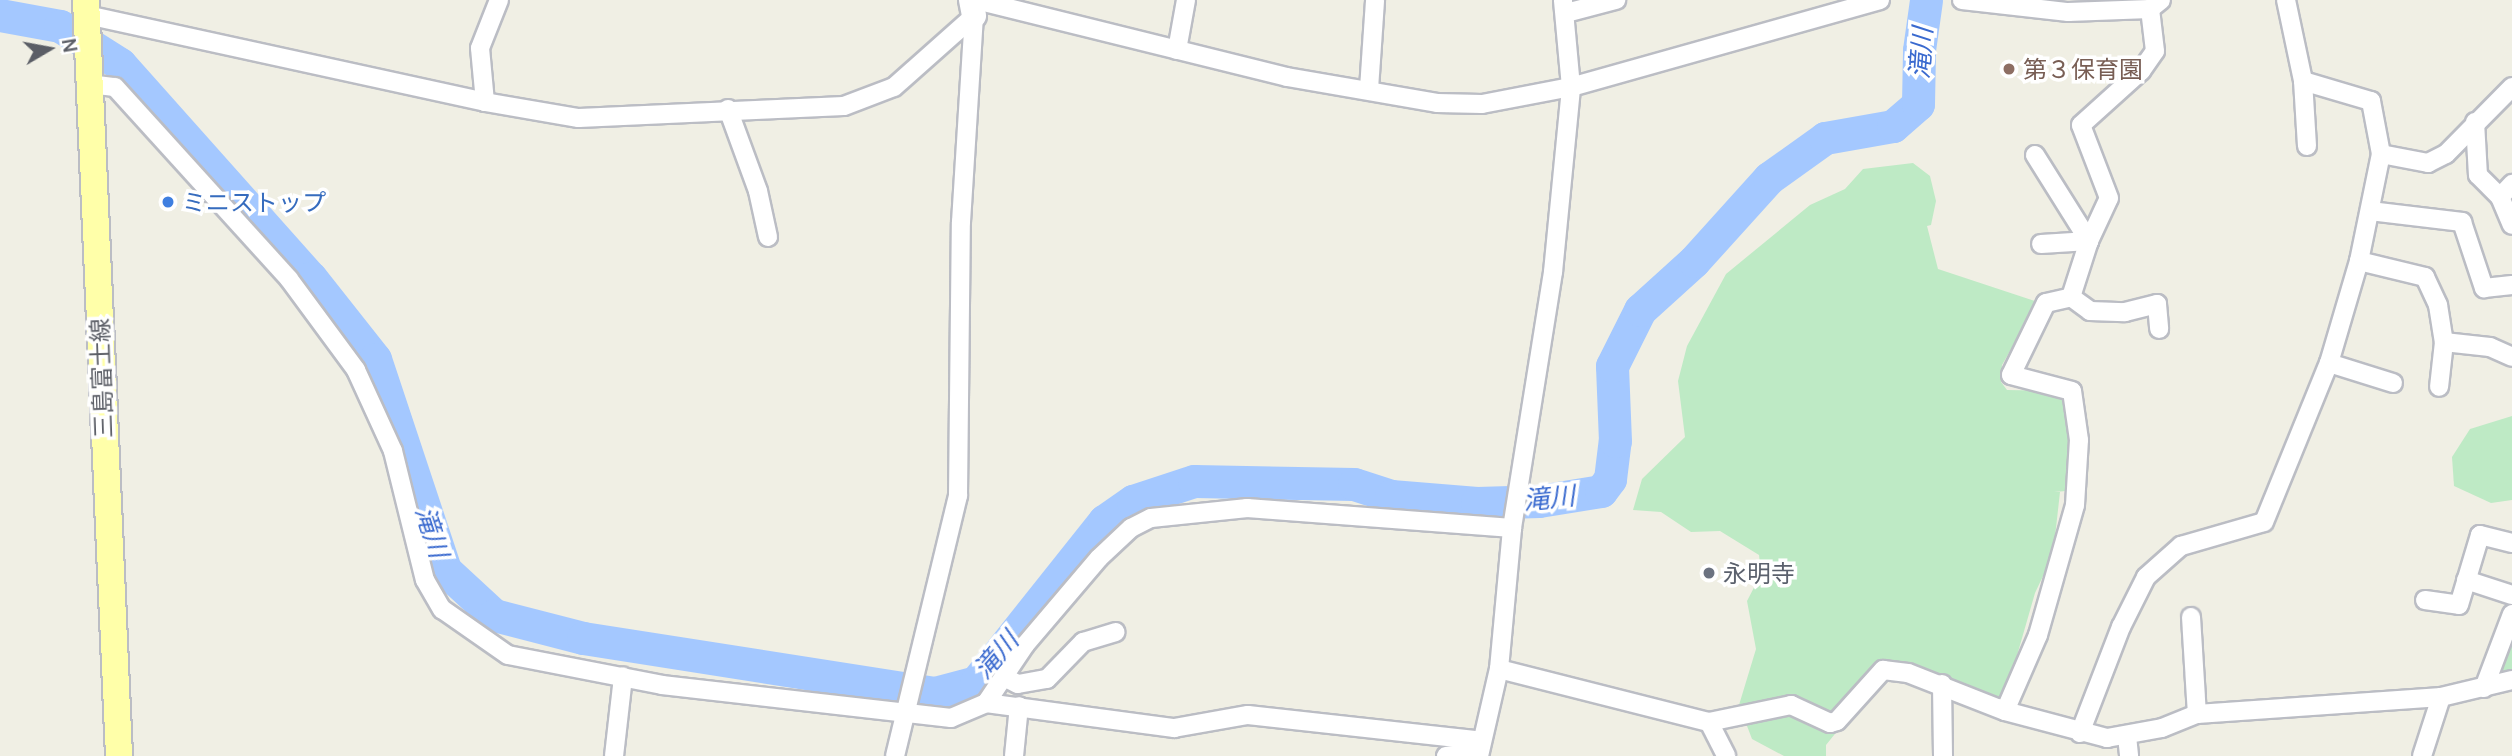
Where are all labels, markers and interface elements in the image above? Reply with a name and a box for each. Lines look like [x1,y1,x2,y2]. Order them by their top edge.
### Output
north arrow [14,14,84,84]
water label: 滝川 [1904,26,1938,80]
text: N [56,36,84,54]
place label: 第３保育園 [2023,55,2143,83]
marker: 第３保育園 [2001,61,2017,77]
place label: ミニストップ [182,188,326,216]
marker: ミニストップ [160,194,176,210]
street label: 三島富士線 [85,318,117,438]
water label: 滝川 [1522,480,1576,516]
water label: 滝川 [409,502,455,562]
place label: 永明寺 [1723,559,1795,587]
marker: 永明寺 [1701,565,1717,581]
water label: 滝川 [967,625,1025,685]

